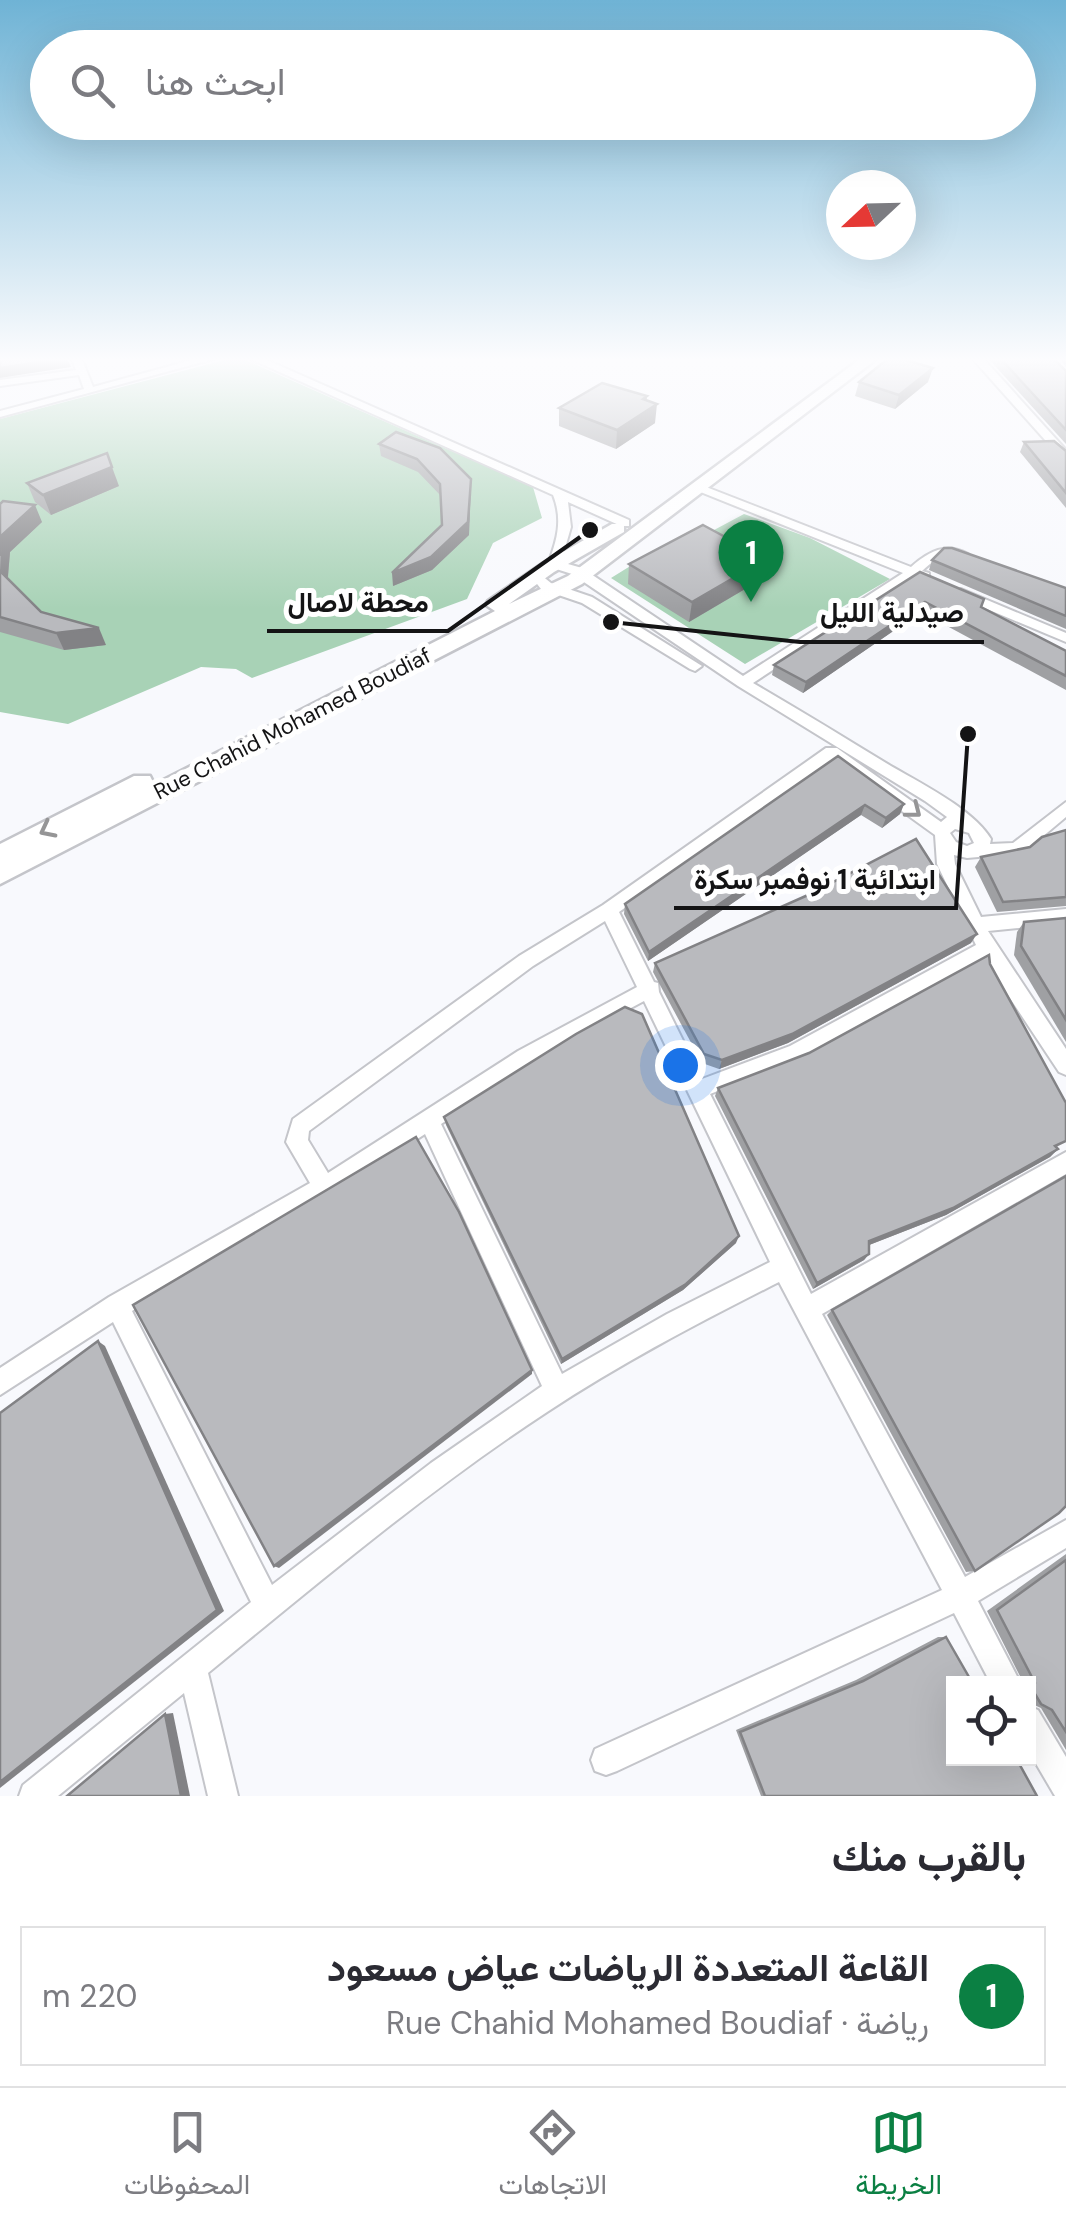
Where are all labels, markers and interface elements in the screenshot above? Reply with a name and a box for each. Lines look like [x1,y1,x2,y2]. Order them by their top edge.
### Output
search box [30,30,1036,140]
text: ابحث هنا [145,57,286,107]
icon: search [65,58,120,113]
north arrow [826,170,916,260]
pin: 1 [718,520,784,602]
callout: محطة لاصال [267,573,448,631]
text: محطة لاصال [287,584,429,621]
callout: صيدلية الليل [800,584,984,642]
text: صيدلية الليل [820,594,964,631]
street label: Rue Chahid Mohamed Boudiaf [149,641,436,806]
one-way arrow [903,799,921,816]
one-way arrow [39,818,57,837]
callout: ابتدائية 1 نوفمبر سكرة [674,850,956,908]
text: ابتدائية 1 نوفمبر سكرة [694,861,936,898]
your location [655,1040,706,1091]
map controls [946,1676,1036,1766]
button: locate [946,1676,1036,1766]
text: بالقرب منك [832,1829,1026,1884]
text: القاعة المتعددة الرياضات عياض مسعود [327,1943,929,1993]
text: 220 m [42,1975,137,2017]
text: 1 [986,1975,997,2017]
text: رياضة · Rue Chahid Mohamed Boudiaf [386,2002,929,2044]
tab: المحفوظات [124,2105,250,2209]
tab: الاتجاهات [498,2105,607,2209]
tab: الخريطة [855,2105,942,2209]

